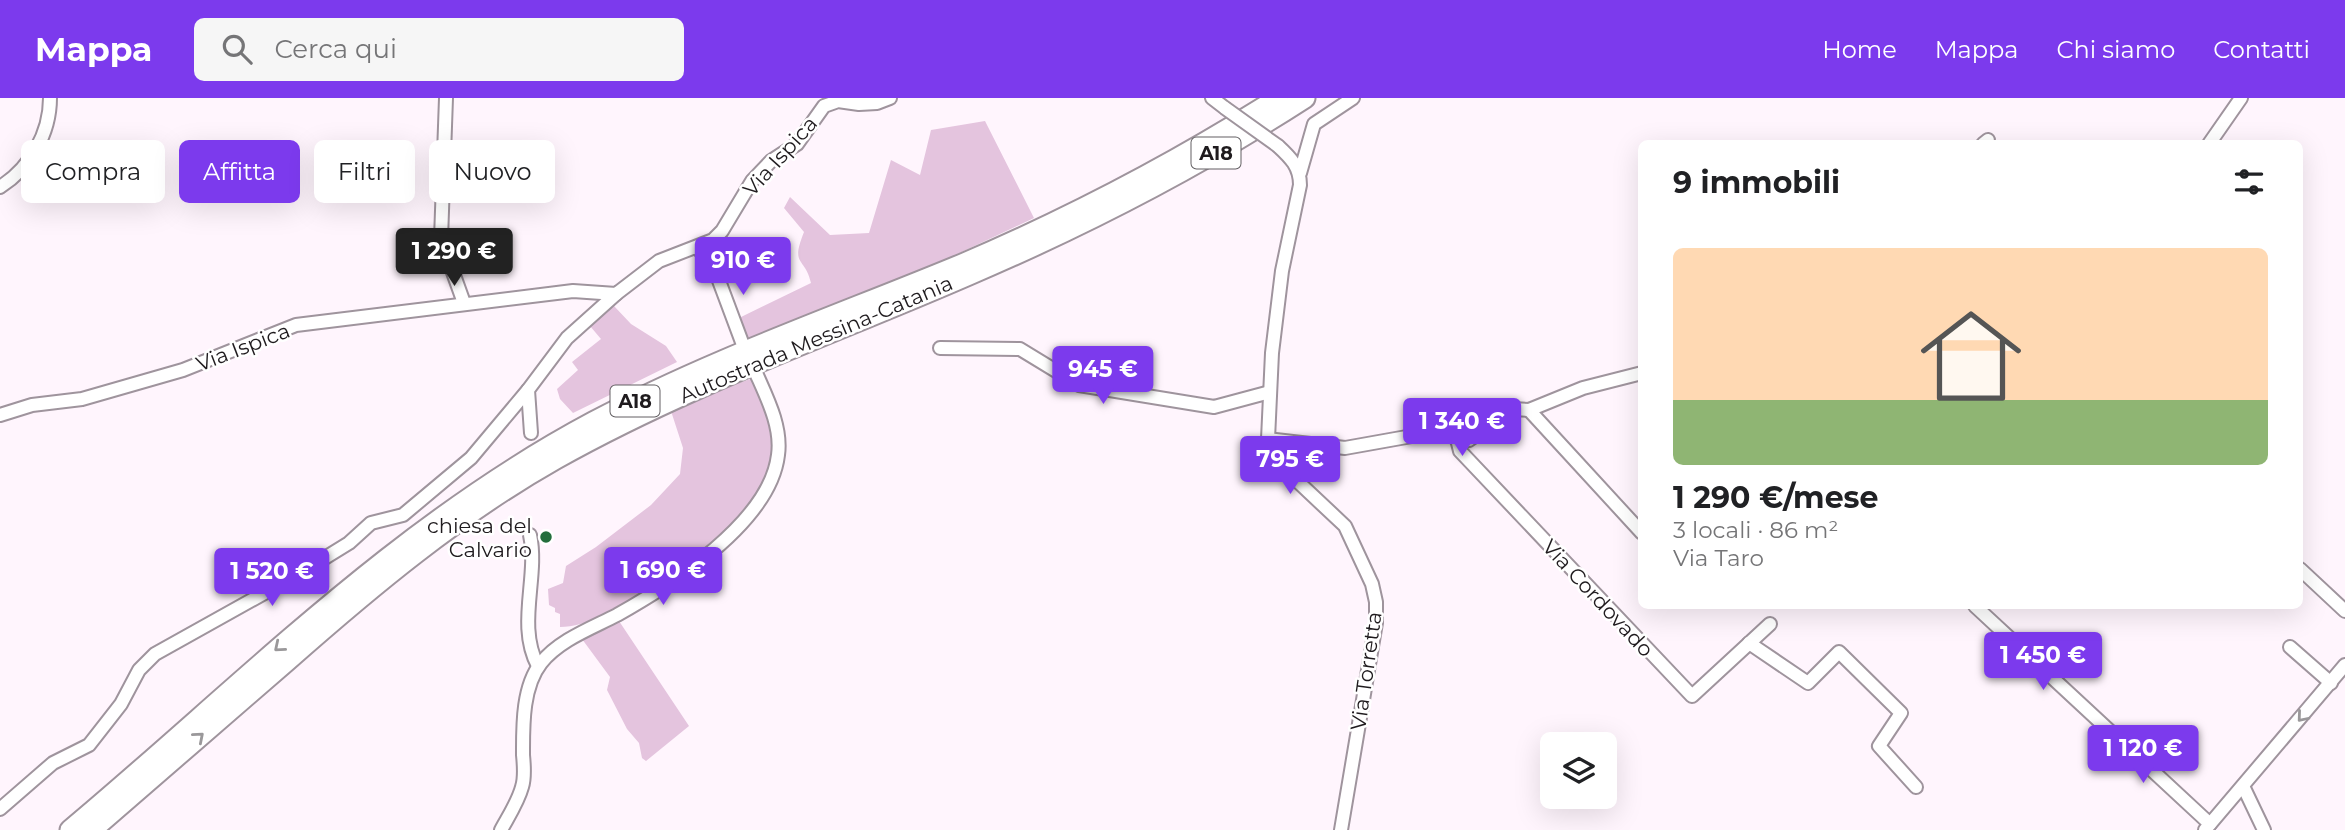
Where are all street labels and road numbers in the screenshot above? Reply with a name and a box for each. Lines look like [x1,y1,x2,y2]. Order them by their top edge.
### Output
street label: Via Ispica [738,111,822,201]
road number: A18 [1192,138,1240,168]
street label: Autostrada Messina-Catania [676,270,956,408]
street label: Via Ispica [193,318,293,376]
road number: A18 [610,386,660,416]
street label: Via Cordovado [1537,534,1659,662]
street label: Via Torretta [1345,610,1387,732]

